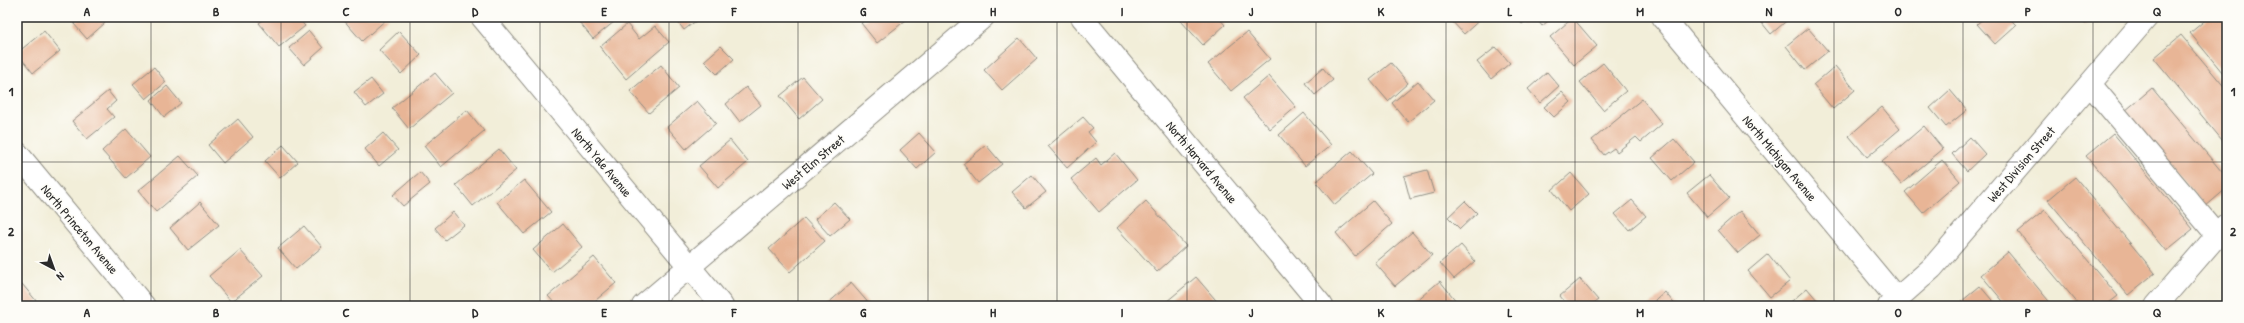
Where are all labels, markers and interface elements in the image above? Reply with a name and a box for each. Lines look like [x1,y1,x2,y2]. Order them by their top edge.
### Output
text: A [84,2,91,20]
text: B [213,2,220,20]
text: C [342,2,350,20]
text: D [472,2,479,20]
text: E [601,2,607,20]
text: F [731,2,738,20]
text: G [860,2,867,20]
text: H [990,2,996,20]
text: I [1120,2,1124,20]
text: J [1249,2,1254,20]
text: K [1378,2,1385,20]
text: L [1508,2,1513,20]
text: M [1636,2,1644,20]
text: N [1766,2,1773,20]
text: O [1894,2,1902,20]
text: P [2025,2,2031,20]
text: Q [2153,2,2162,20]
text: 1 [9,82,14,100]
text: 1 [2231,82,2236,100]
street label: North Michigan Avenue [1739,111,1821,205]
street label: North Harvard Avenue [1162,117,1242,207]
street label: West Division Street [1983,122,2059,206]
street label: North Yale Avenue [568,123,636,201]
street label: West Elm Street [778,130,849,194]
street label: North Princeton Avenue [38,181,122,277]
text: 2 [8,222,15,240]
text: 2 [2230,222,2237,240]
north arrow [34,249,74,289]
text: A [84,303,91,321]
text: B [213,303,220,321]
text: C [342,303,350,321]
text: D [472,303,479,321]
text: E [601,303,607,321]
text: F [731,303,738,321]
text: G [860,303,867,321]
text: H [990,303,996,321]
text: I [1120,303,1124,321]
text: J [1249,303,1254,321]
text: K [1378,303,1385,321]
text: L [1508,303,1513,321]
text: M [1636,303,1644,321]
text: N [1766,303,1773,321]
text: O [1894,303,1902,321]
text: P [2025,303,2031,321]
text: Q [2153,303,2162,321]

